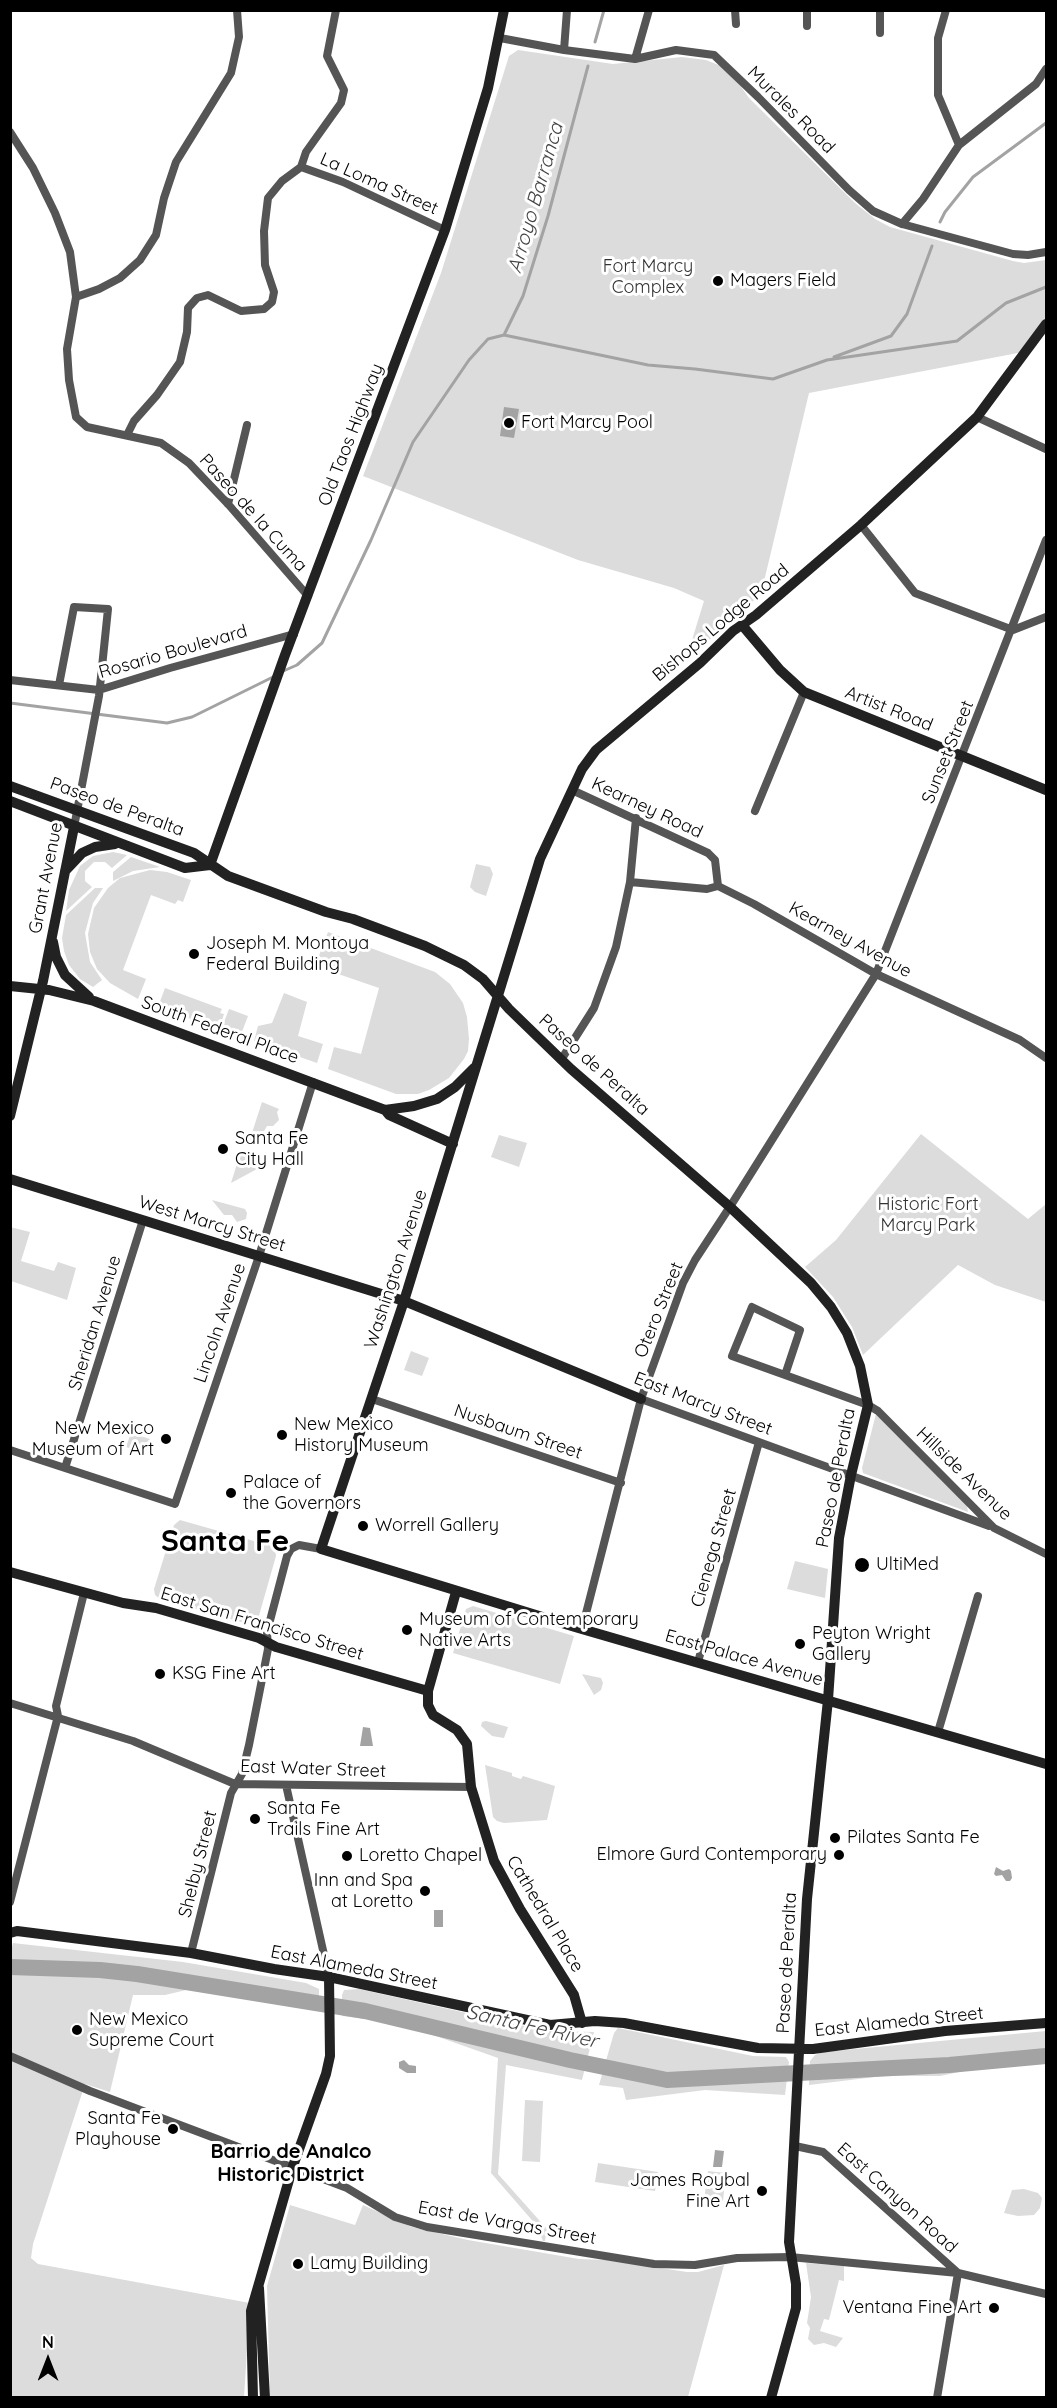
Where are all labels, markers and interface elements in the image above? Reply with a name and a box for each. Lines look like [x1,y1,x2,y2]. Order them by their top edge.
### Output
street label: Murales Road [743,62,839,158]
water label: Arroyo Barranca [503,120,569,276]
street label: La Loma Street [316,148,442,220]
park label: Fort Marcy Complex [603,256,693,298]
place label: Magers Field [730,270,836,292]
marker: Magers Field [711,274,725,288]
street label: Old Taos Highway [314,361,388,509]
place label: Fort Marcy Pool [521,412,653,434]
marker: Fort Marcy Pool [502,416,516,430]
street label: Paseo de la Cuma [194,450,312,576]
street label: Bishops Lodge Road [648,560,794,686]
street label: Rosario Boulevard [96,620,250,684]
street label: Artist Road [842,682,936,736]
street label: Sunset Street [917,697,979,807]
street label: Paseo de Peralta [47,773,187,841]
street label: Kearney Road [588,773,706,843]
street label: Grant Avenue [25,820,67,936]
street label: Kearney Avenue [785,897,915,983]
place label: Joseph M. Montoya Federal Building [206,933,369,976]
marker: Joseph M. Montoya Federal Building [187,947,201,961]
street label: South Federal Place [139,992,301,1068]
street label: Paseo de Peralta [534,1010,654,1120]
place label: Santa Fe City Hall [235,1128,308,1170]
marker: Santa Fe City Hall [216,1142,230,1156]
street label: Washington Avenue [360,1187,432,1351]
street label: West Marcy Street [136,1191,288,1257]
park label: Historic Fort Marcy Park [878,1194,978,1236]
street label: Sheridan Avenue [64,1253,126,1393]
street label: Otero Street [630,1259,688,1361]
street label: Lincoln Avenue [189,1260,251,1386]
street label: East Marcy Street [631,1368,775,1440]
street label: Nusbaum Street [451,1400,585,1464]
street label: Paseo de Peralta [812,1407,860,1549]
place label: New Mexico History Museum [294,1414,429,1456]
place label: New Mexico Museum of Art [32,1418,154,1460]
street label: Hillside Avenue [912,1423,1016,1525]
marker: New Mexico History Museum [275,1428,289,1442]
marker: New Mexico Museum of Art [159,1432,173,1446]
place label: Palace of the Governors [243,1472,361,1514]
marker: Palace of the Governors [224,1486,238,1500]
street label: Cienega Street [687,1486,741,1610]
place label: Worrell Gallery [375,1515,499,1537]
marker: Worrell Gallery [356,1519,370,1533]
district label: Santa Fe [161,1524,289,1560]
place label: UltiMed [876,1554,939,1576]
marker: UltiMed [853,1556,871,1574]
street label: East San Francisco Street [158,1583,366,1665]
place label: Museum of Contemporary Native Arts [419,1609,639,1652]
marker: Museum of Contemporary Native Arts [400,1623,414,1637]
place label: Peyton Wright Gallery [812,1623,931,1666]
street label: East Palace Avenue [663,1625,825,1691]
marker: Peyton Wright Gallery [793,1637,807,1651]
place label: KSG Fine Art [172,1663,276,1685]
marker: KSG Fine Art [153,1667,167,1681]
street label: East Water Street [240,1756,386,1782]
place label: Santa Fe Trails Fine Art [267,1798,380,1840]
street label: Shelby Street [174,1808,222,1920]
marker: Santa Fe Trails Fine Art [248,1812,262,1826]
place label: Pilates Santa Fe [847,1827,980,1849]
marker: Pilates Santa Fe [828,1831,842,1845]
place label: Elmore Gurd Contemporary [596,1844,827,1866]
place label: Loretto Chapel [359,1845,482,1867]
marker: Elmore Gurd Contemporary [832,1848,846,1862]
marker: Loretto Chapel [340,1849,354,1863]
street label: Cathedral Place [502,1852,588,1976]
place label: Inn and Spa at Loretto [314,1870,413,1912]
marker: Inn and Spa at Loretto [418,1884,432,1898]
street label: Paseo de Peralta [773,1892,801,2034]
street label: East Alameda Street [269,1941,439,1995]
water label: Santa Fe River [464,2000,600,2054]
street label: East Alameda Street [813,2002,985,2042]
place label: New Mexico Supreme Court [89,2009,214,2052]
marker: New Mexico Supreme Court [70,2023,84,2037]
place label: Santa Fe Playhouse [75,2108,161,2150]
marker: Santa Fe Playhouse [166,2122,180,2136]
street label: East Canyon Road [832,2138,962,2258]
district label: Barrio de Analco Historic District [210,2140,372,2187]
place label: James Roybal Fine Art [630,2170,750,2212]
marker: James Roybal Fine Art [755,2184,769,2198]
street label: East de Vargas Street [416,2197,598,2249]
place label: Lamy Building [310,2253,428,2275]
marker: Lamy Building [291,2257,305,2271]
place label: Ventana Fine Art [842,2297,982,2319]
marker: Ventana Fine Art [987,2301,1001,2315]
north arrow [18,2330,78,2390]
text: N [42,2332,54,2352]

